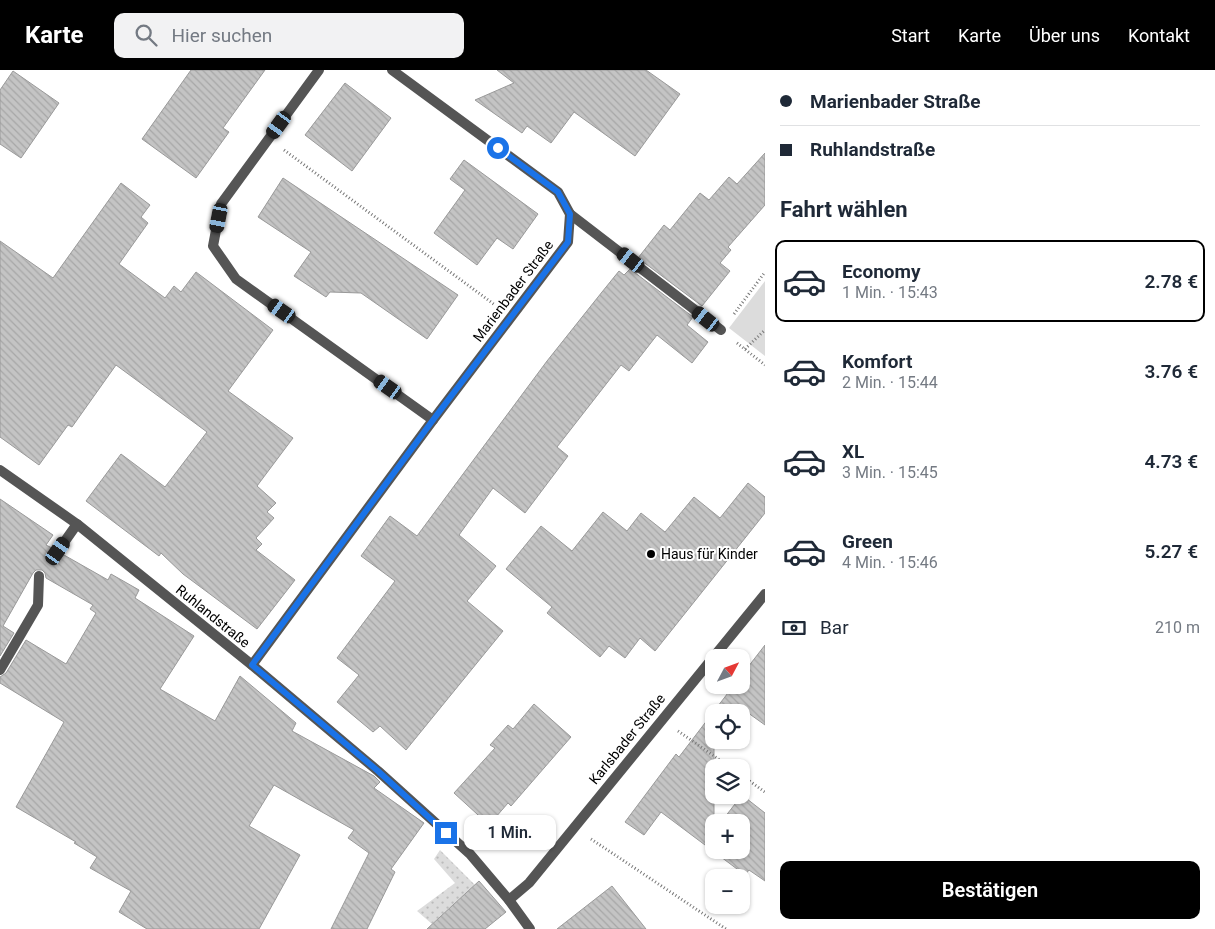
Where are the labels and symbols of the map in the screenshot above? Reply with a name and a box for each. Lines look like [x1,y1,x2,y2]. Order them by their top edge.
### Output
car [264,108,293,142]
route start [487,137,509,159]
car [208,202,229,234]
street label: Marienbader Straße [470,237,556,345]
car [614,245,647,275]
car [265,296,298,326]
car [689,304,722,334]
car [371,372,404,402]
car [43,534,72,568]
place label: Haus für Kinder [661,546,758,562]
marker: Haus für Kinder [645,548,657,560]
street label: Ruhlandstraße [173,581,253,651]
north arrow [705,649,750,694]
street label: Karlsbader Straße [586,691,668,787]
callout: 1 Min. [464,816,556,850]
route end [435,822,457,844]

